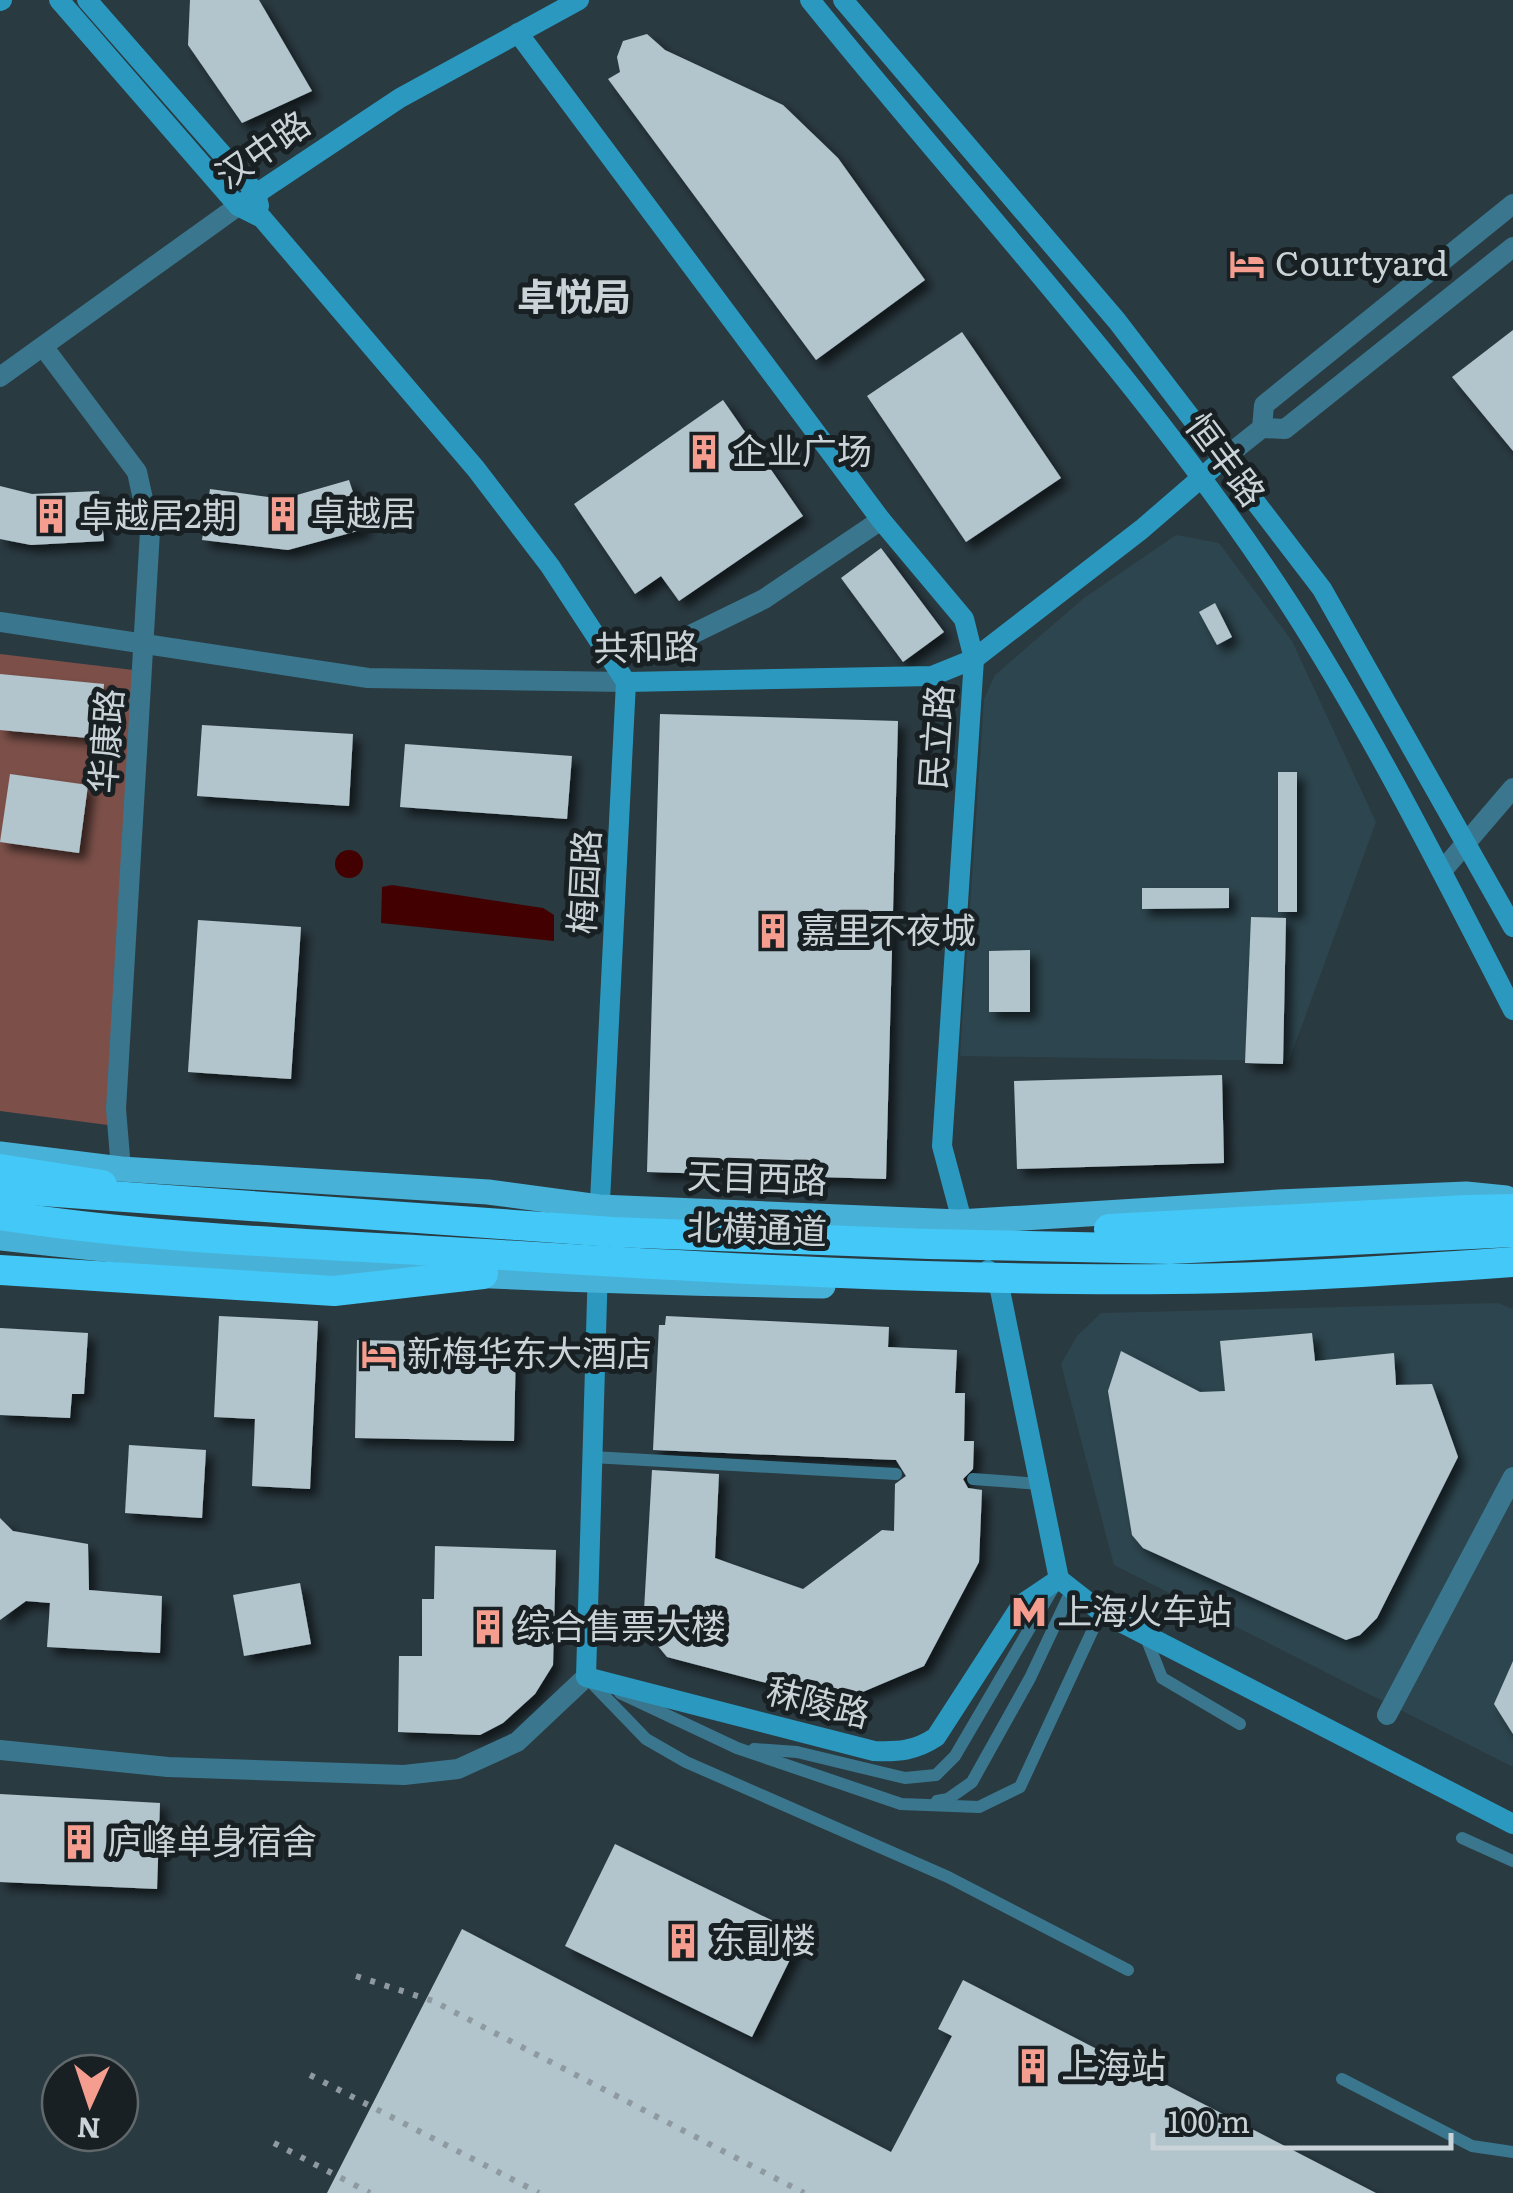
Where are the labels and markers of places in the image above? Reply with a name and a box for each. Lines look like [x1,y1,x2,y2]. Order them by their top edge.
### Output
place label: Courtyard [1275,235,1448,287]
hotel icon: Courtyard [1228,245,1266,283]
place label: 企业广场 [732,423,872,475]
building icon: 企业广场 [685,433,723,471]
place label: 卓越居 [311,485,416,537]
place label: 卓越居2期 [79,487,237,539]
building icon: 卓越居 [264,495,302,533]
building icon: 卓越居2期 [32,497,70,535]
place label: 嘉里不夜城 [801,902,976,954]
building icon: 嘉里不夜城 [754,912,792,950]
place label: 新梅华东大酒店 [407,1325,652,1377]
hotel icon: 新梅华东大酒店 [360,1335,398,1373]
place label: 上海火车站 [1057,1583,1232,1635]
metro station icon: 上海火车站 [1010,1593,1048,1631]
place label: 综合售票大楼 [516,1598,726,1650]
building icon: 综合售票大楼 [469,1608,507,1646]
place label: 庐峰单身宿舍 [107,1813,317,1865]
building icon: 庐峰单身宿舍 [60,1823,98,1861]
place label: 东副楼 [711,1912,816,1964]
building icon: 东副楼 [664,1922,702,1960]
place label: 上海站 [1061,2037,1166,2089]
building icon: 上海站 [1014,2047,1052,2085]

